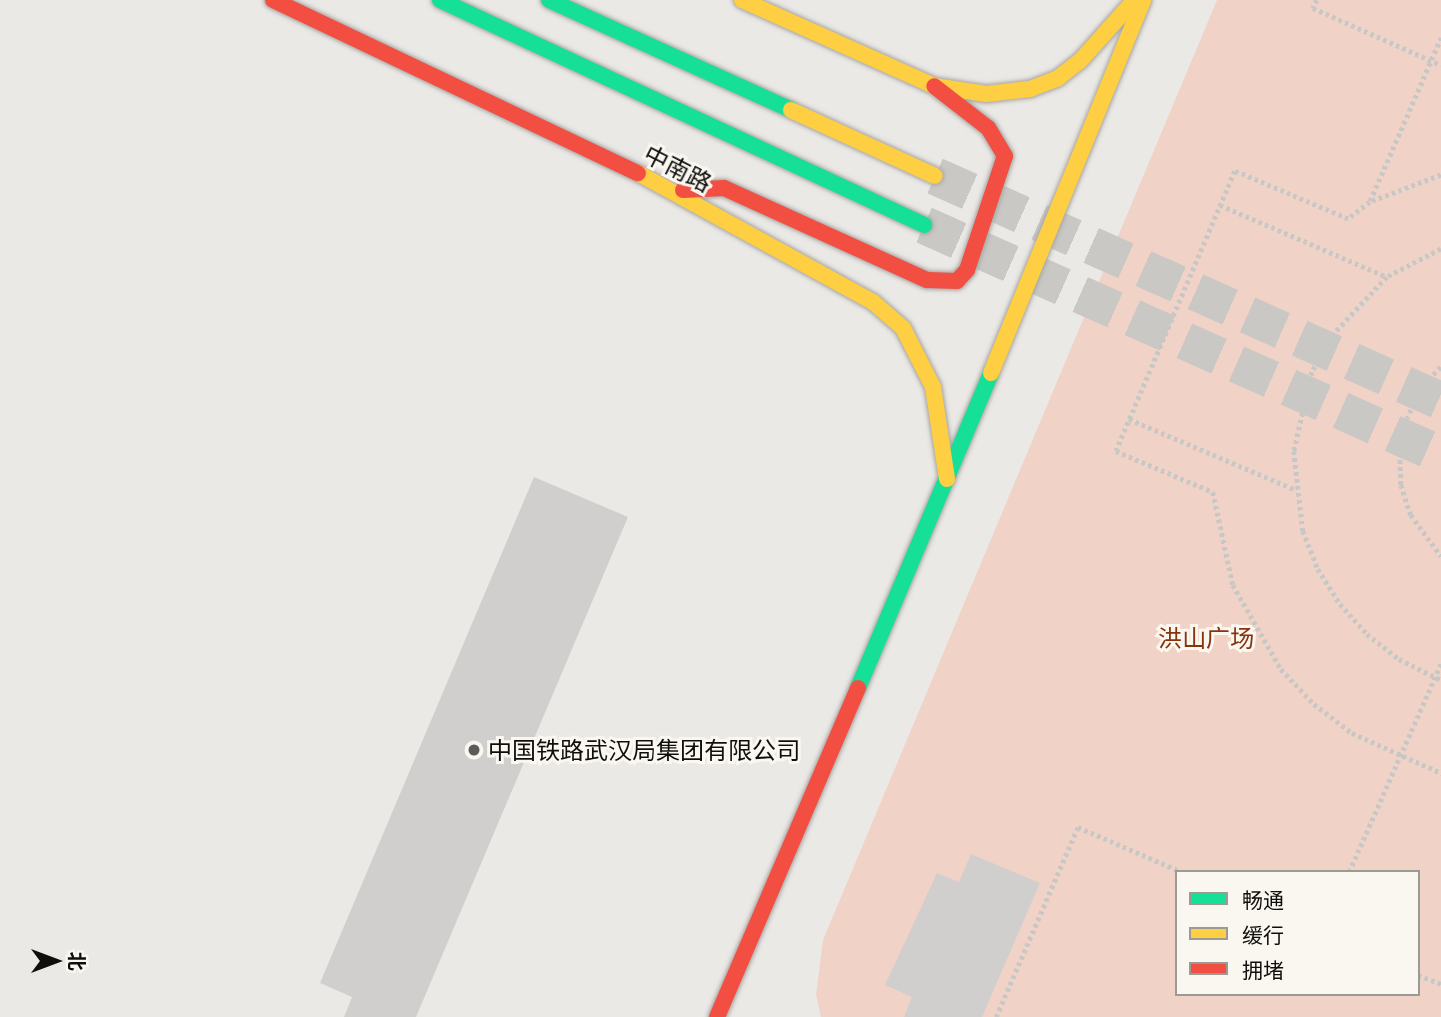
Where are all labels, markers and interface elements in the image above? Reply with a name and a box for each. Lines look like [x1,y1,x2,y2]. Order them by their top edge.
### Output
street label: 中南路 [639,139,717,197]
park label: 洪山广场 [1158,624,1254,652]
place label: 中国铁路武汉局集团有限公司 [488,736,800,764]
marker: 中国铁路武汉局集团有限公司 [466,742,482,758]
legend [1175,870,1420,996]
text: 畅通 [1242,887,1284,912]
text: 缓行 [1242,922,1284,947]
north arrow [21,926,91,996]
text: 北 [66,951,89,971]
text: 拥堵 [1242,957,1284,982]

